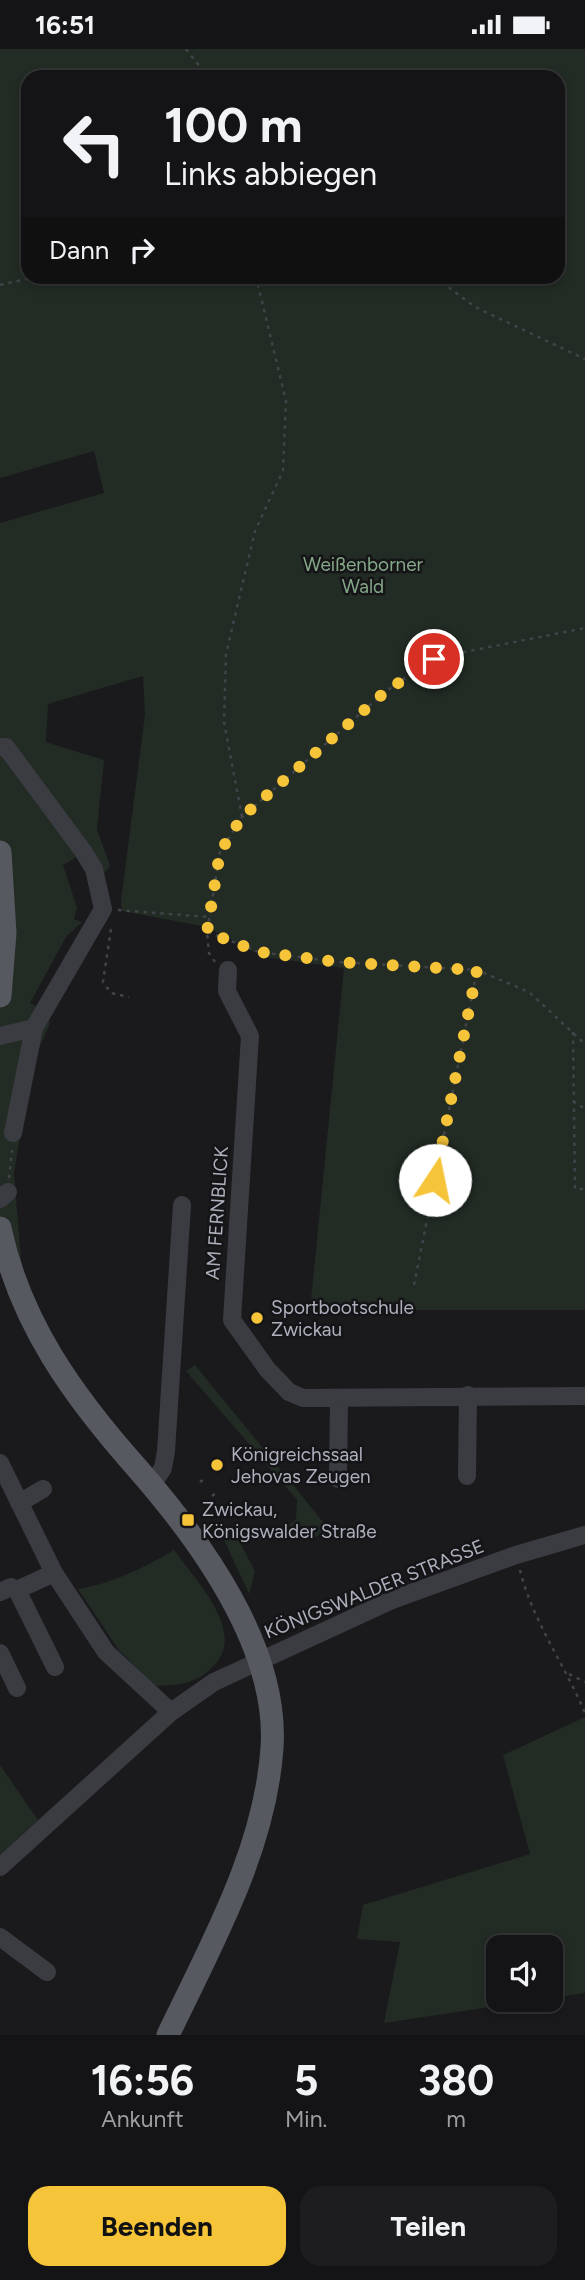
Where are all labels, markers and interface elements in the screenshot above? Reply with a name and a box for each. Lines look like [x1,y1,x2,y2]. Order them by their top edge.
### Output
text: 16:51 [35,9,95,41]
text: 100 m [164,95,303,154]
icon: left [49,98,140,189]
text: Links abbiegen [164,155,377,193]
icon: right [123,231,161,269]
text: Dann [49,234,109,266]
park label: Weißenborner Wald [303,553,424,598]
pin [404,629,464,689]
icon: arrive [415,640,453,678]
position arrow [398,1143,472,1217]
street label: AM FERNBLICK [201,1145,233,1281]
place label: Sportbootschule Zwickau [271,1296,414,1341]
marker: Sportbootschule Zwickau [249,1310,265,1326]
place label: Königreichssaal Jehovas Zeugen [231,1443,371,1488]
marker: Königreichssaal Jehovas Zeugen [209,1457,225,1473]
place label: Zwickau, Königswalder Straße [202,1498,377,1543]
marker: Zwickau, Königswalder Straße [180,1512,196,1528]
street label: KÖNIGSWALDER STRASSE [261,1534,487,1644]
map controls [486,1935,563,2012]
button: sound [486,1935,563,2012]
text: 16:56 [91,2055,194,2106]
text: 5 [294,2055,318,2106]
text: 380 [418,2055,494,2106]
text: Ankunft [101,2105,184,2133]
text: Min. [285,2105,327,2133]
text: m [446,2105,466,2133]
button: Beenden [28,2186,286,2266]
button: Teilen [300,2186,557,2266]

